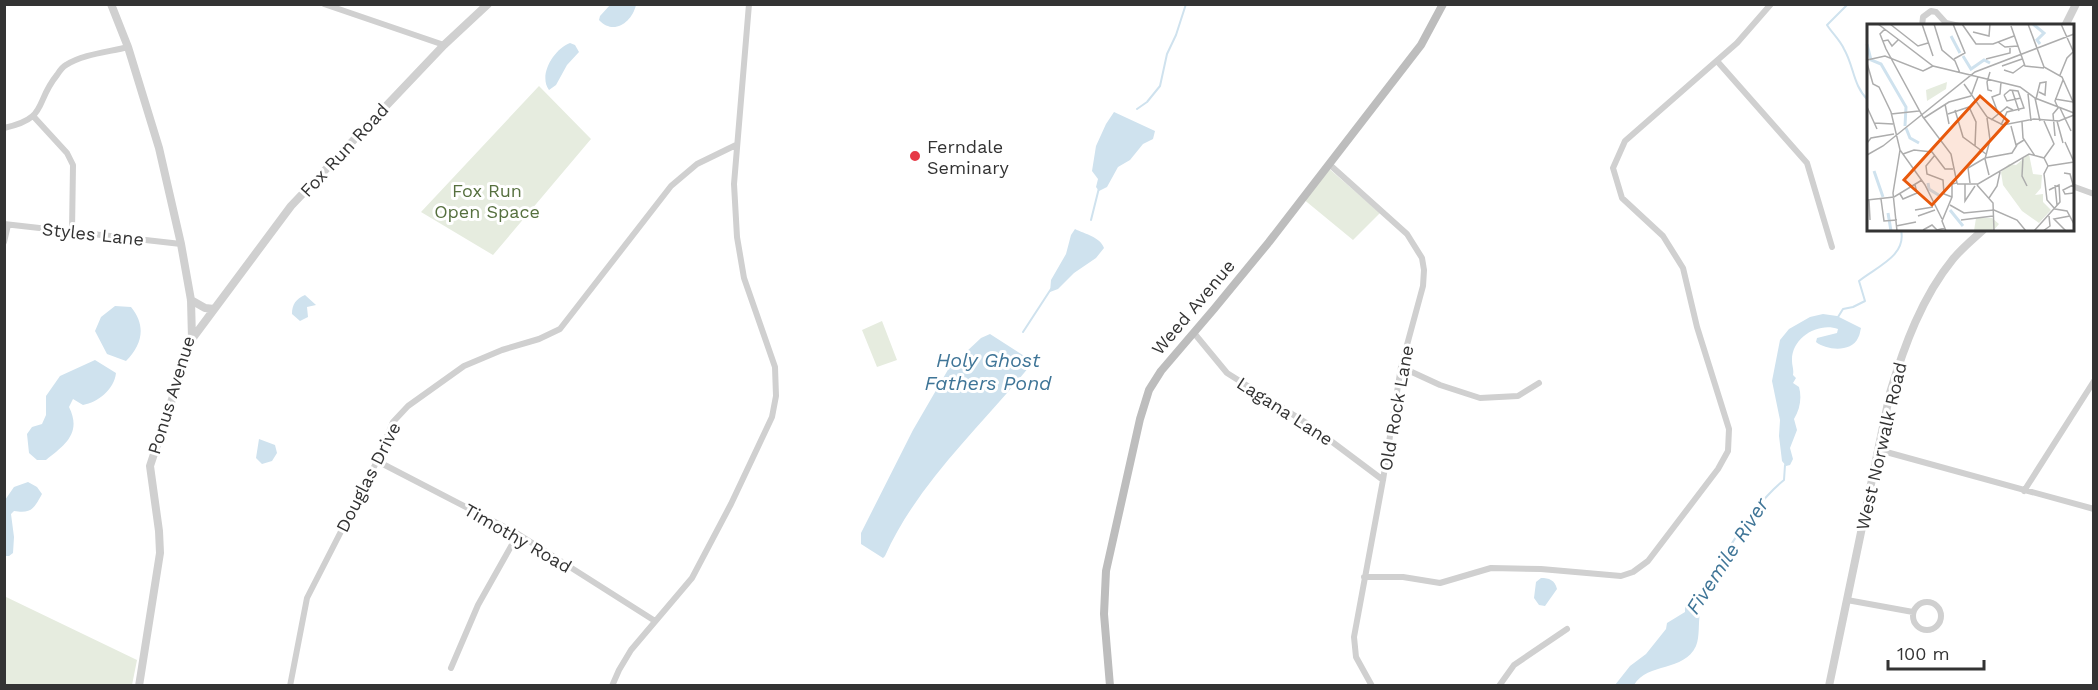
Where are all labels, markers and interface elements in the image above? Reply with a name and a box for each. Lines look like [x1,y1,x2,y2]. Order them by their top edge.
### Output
inset map [1867,24,2074,231]
street label: Fox Run Road [295,99,393,201]
place label: Ferndale Seminary [927,136,1010,178]
marker: Ferndale Seminary [908,149,922,163]
park label: Fox Run Open Space [434,180,540,222]
street label: Styles Lane [41,218,145,250]
street label: Weed Avenue [1147,255,1239,359]
street label: Ponus Avenue [143,333,199,457]
street label: Old Rock Lane [1375,343,1417,473]
water label: Holy Ghost Fathers Pond [925,348,1052,395]
street label: West Norwalk Road [1851,360,1911,532]
street label: Lagana Lane [1233,372,1337,450]
street label: Douglas Drive [331,419,405,535]
water label: Fivemile River [1681,492,1774,619]
street label: Timothy Road [461,499,575,577]
scale bar [1888,633,1984,671]
text: 100 m [1897,643,1950,664]

